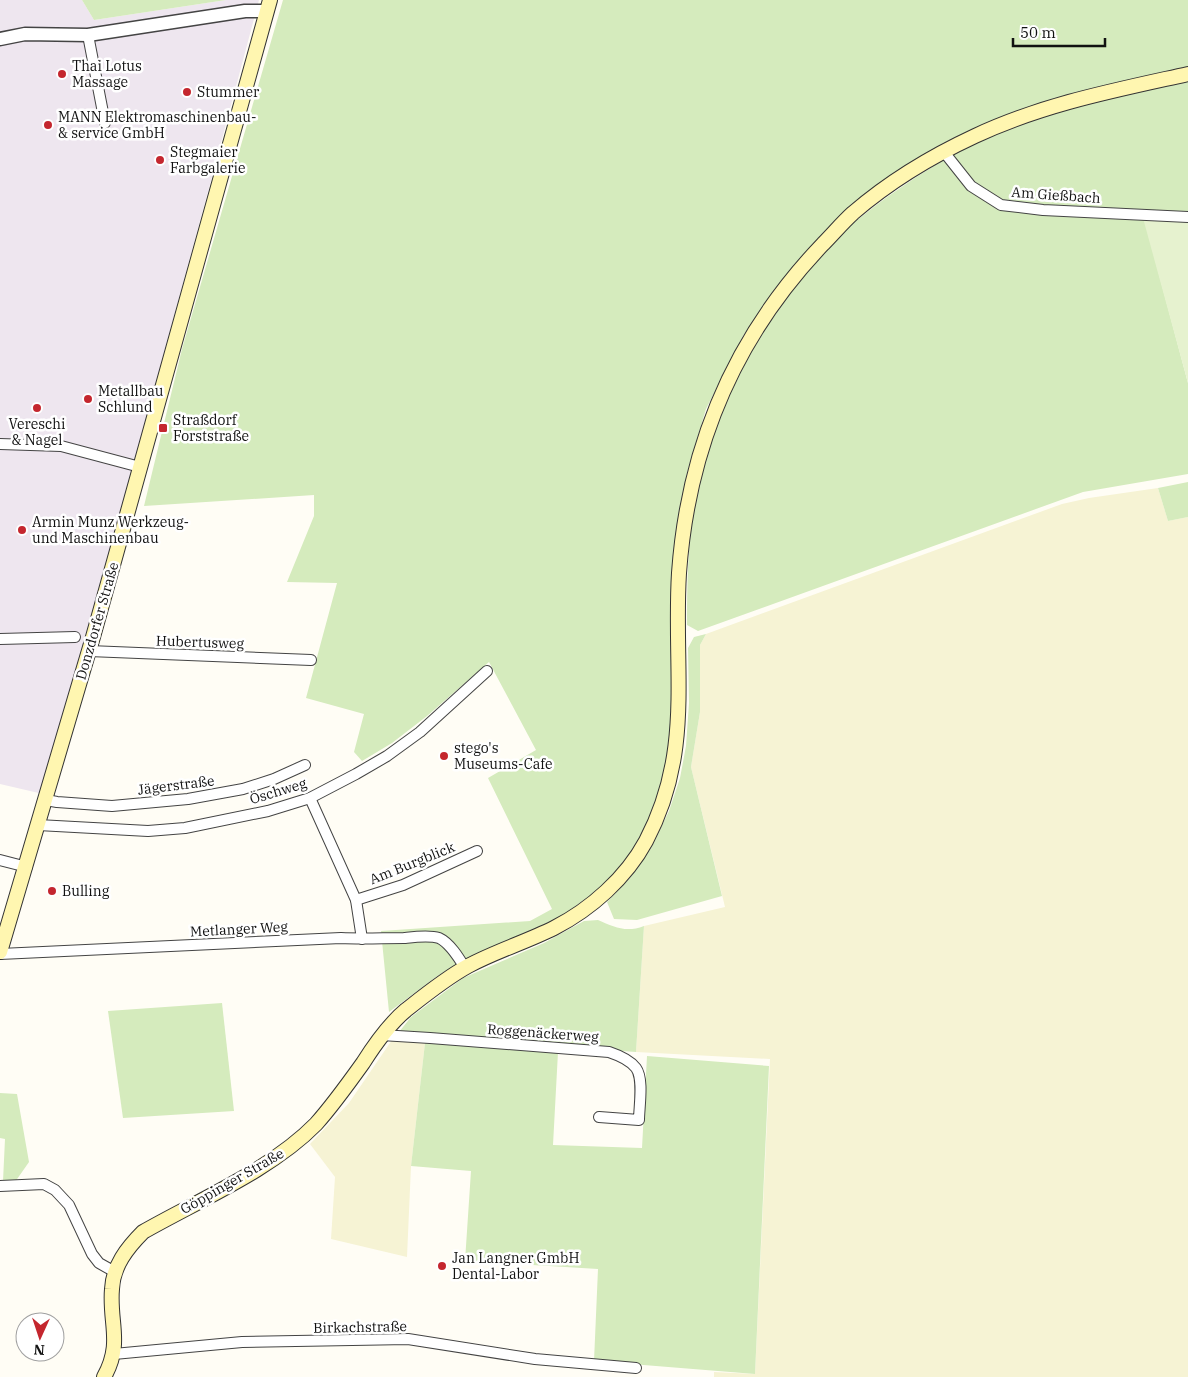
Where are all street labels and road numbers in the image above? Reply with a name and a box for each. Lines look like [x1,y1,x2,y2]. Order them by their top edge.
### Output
street label: Am Gießbach [1011,183,1101,207]
street label: Donzdorfer Straße [72,560,122,682]
street label: Hubertusweg [156,631,245,653]
street label: Jägerstraße [137,771,215,799]
street label: Öschweg [247,774,309,808]
street label: Am Burgblick [367,837,458,888]
street label: Metlanger Weg [190,917,289,941]
street label: Roggenäckerweg [487,1020,600,1046]
street label: Göppinger Straße [177,1144,287,1218]
street label: Birkachstraße [313,1317,407,1337]

